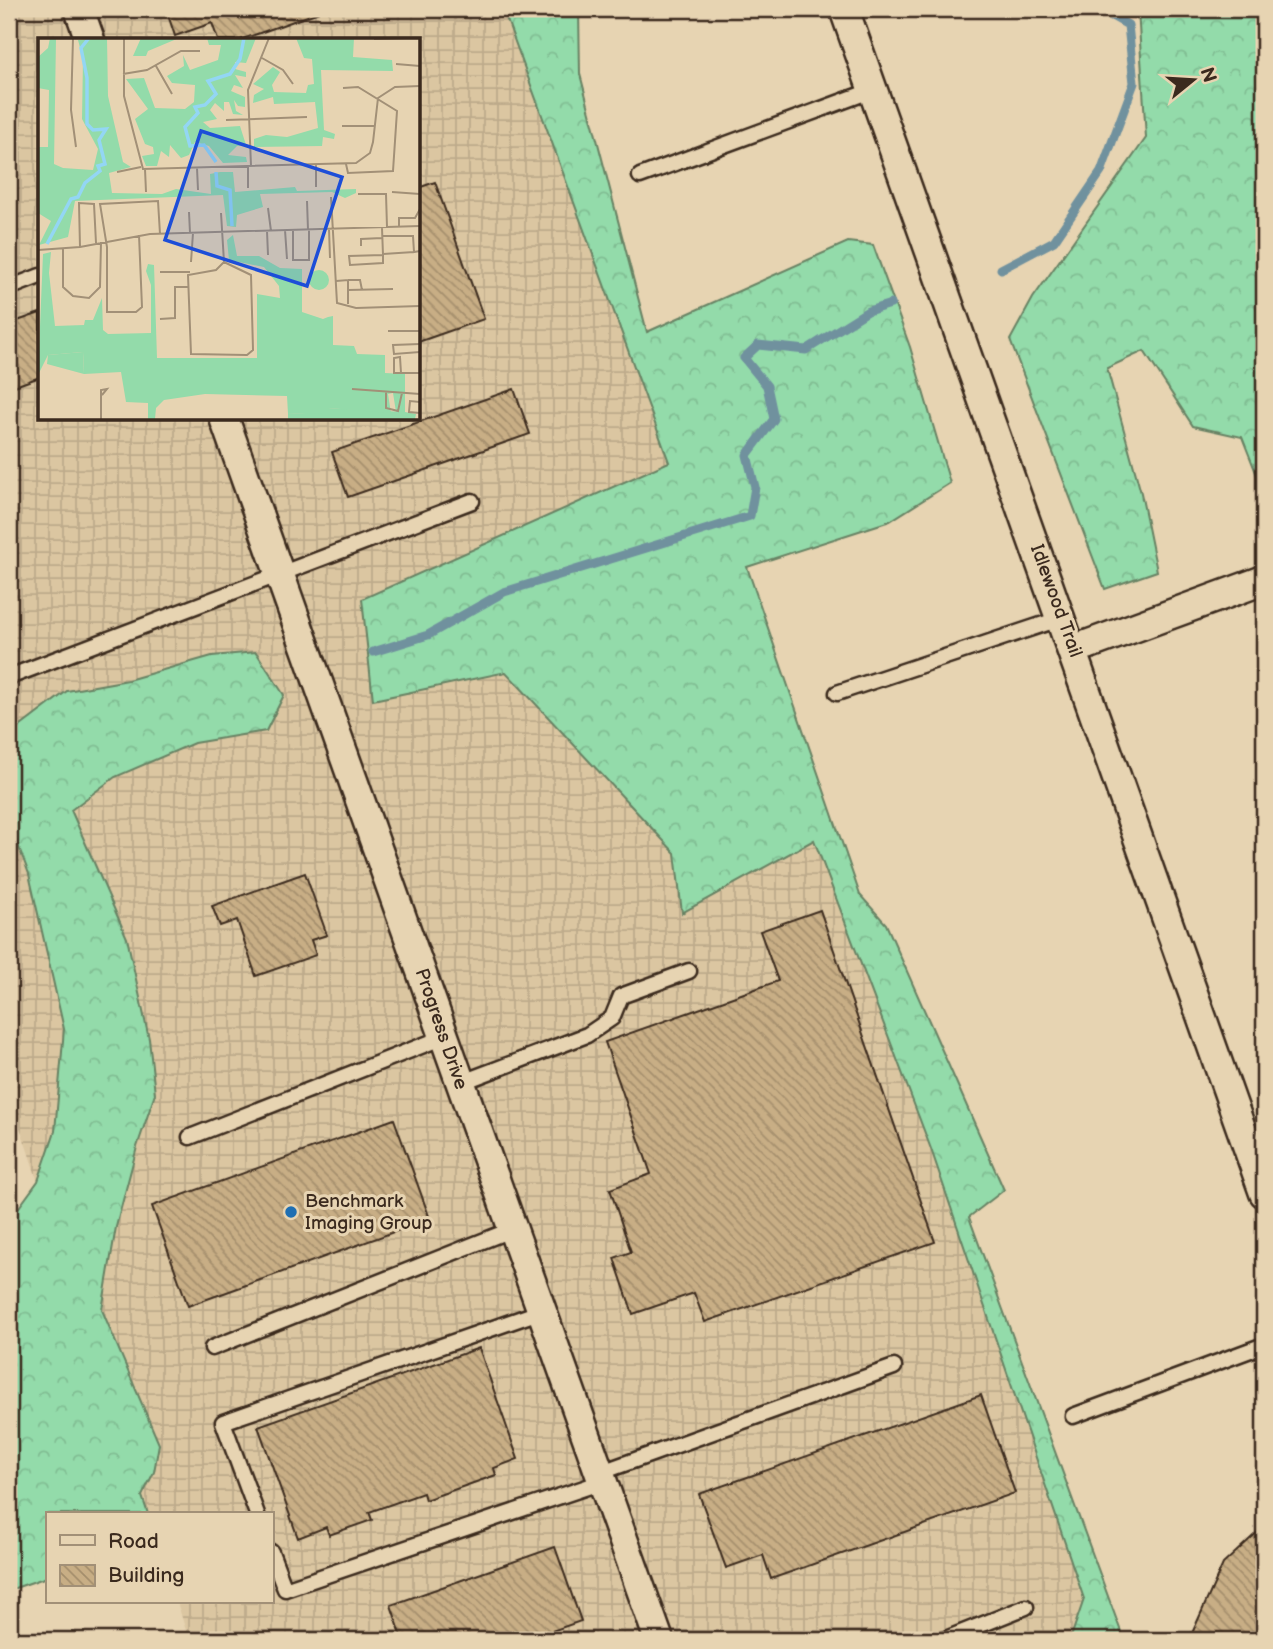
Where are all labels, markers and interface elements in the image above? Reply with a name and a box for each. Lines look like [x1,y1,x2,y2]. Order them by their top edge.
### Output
inset map [38,38,420,420]
north arrow [1158,46,1228,116]
text: N [1195,65,1221,86]
street label: Idlewood Trail [1025,542,1087,660]
street label: Progress Drive [410,965,472,1093]
place label: Benchmark Imaging Group [305,1190,433,1235]
marker: Benchmark Imaging Group [283,1204,299,1220]
legend [46,1512,273,1604]
text: Road [108,1529,159,1554]
text: Building [108,1563,184,1588]

